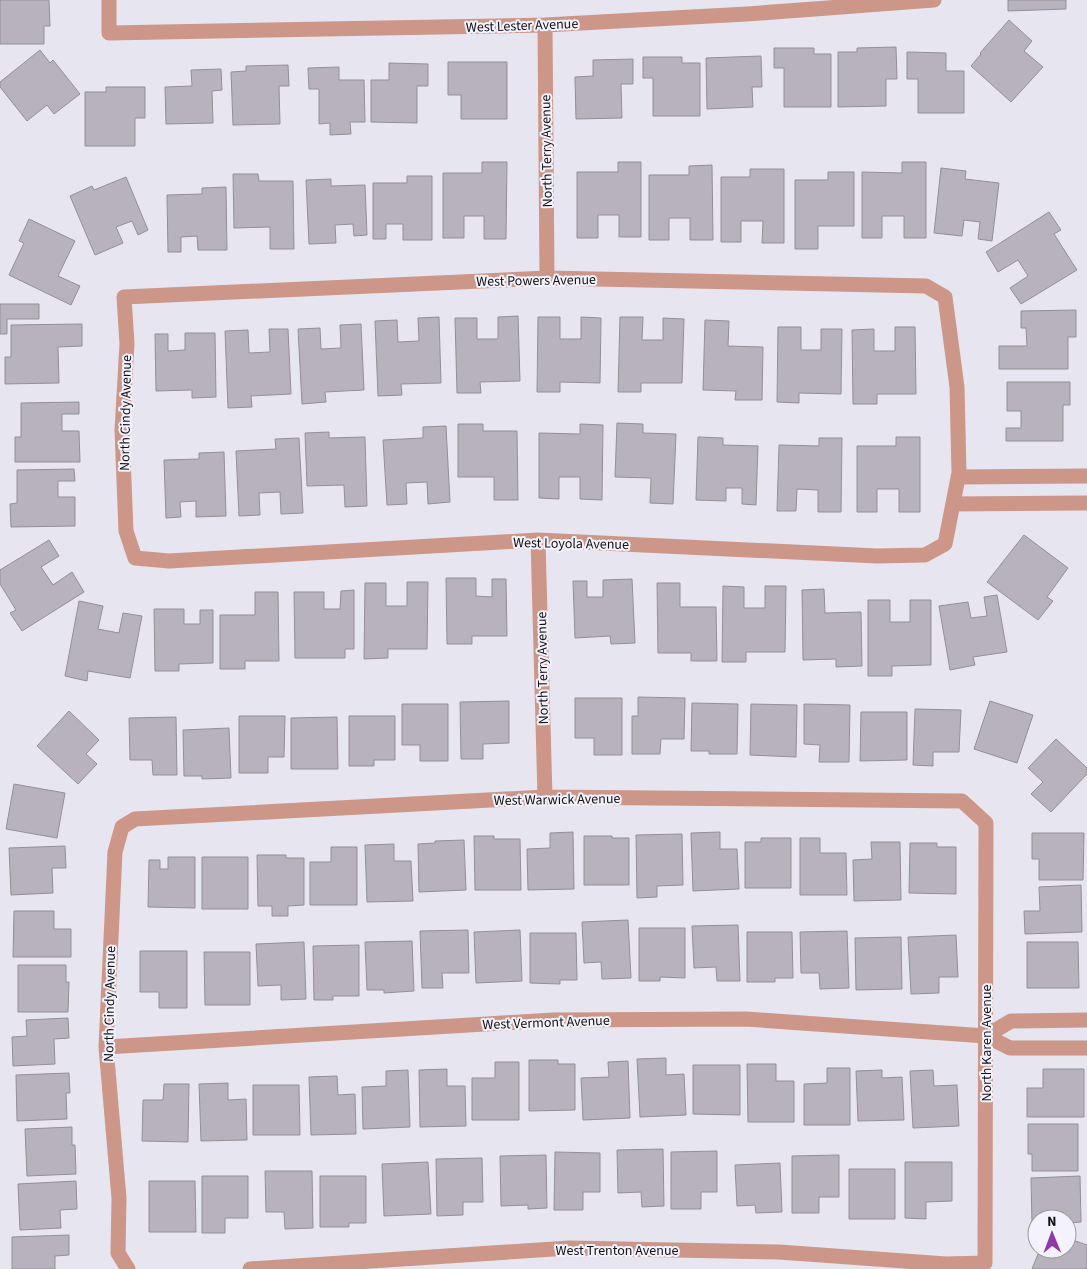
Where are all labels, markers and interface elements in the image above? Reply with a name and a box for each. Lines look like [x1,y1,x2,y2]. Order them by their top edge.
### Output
street label: West Lester Avenue [465,14,579,38]
street label: North Terry Avenue [536,94,558,208]
street label: West Powers Avenue [476,270,596,292]
street label: North Cindy Avenue [115,355,137,471]
street label: West Loyola Avenue [513,533,629,555]
street label: North Terry Avenue [532,611,554,725]
street label: West Warwick Avenue [493,789,621,811]
street label: North Cindy Avenue [99,946,121,1062]
street label: North Karen Avenue [977,984,997,1102]
street label: West Vermont Avenue [482,1011,610,1035]
north arrow [1027,1209,1077,1259]
text: N [1047,1212,1057,1232]
street label: West Trenton Avenue [556,1241,679,1261]

